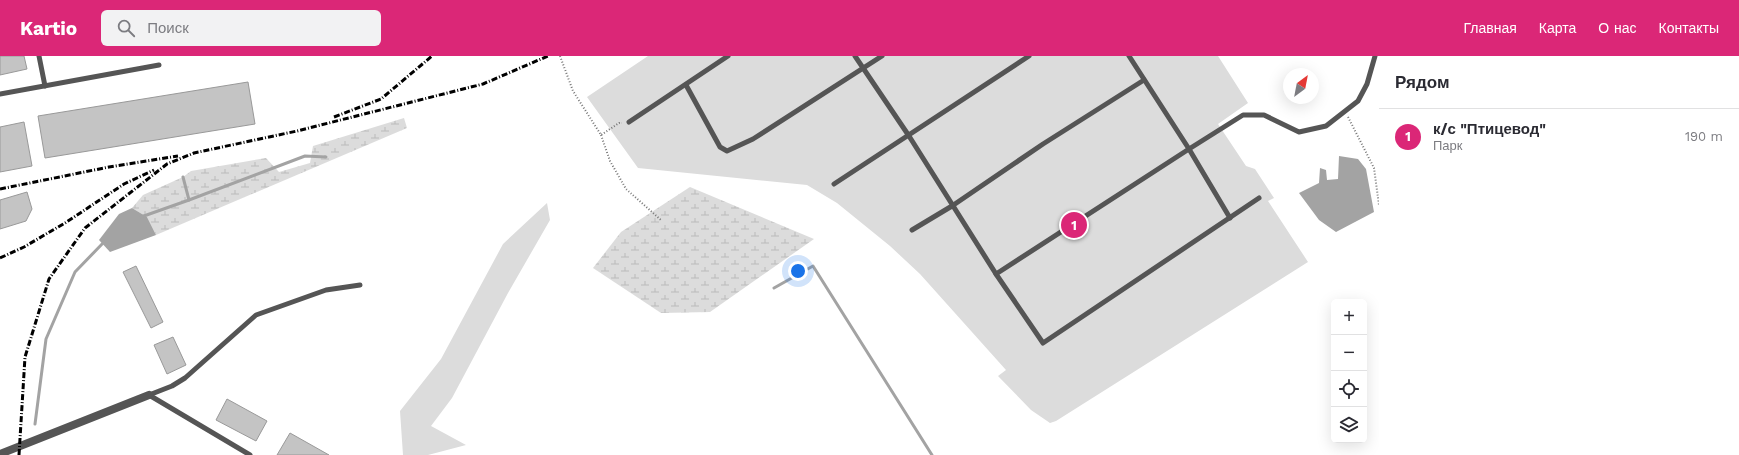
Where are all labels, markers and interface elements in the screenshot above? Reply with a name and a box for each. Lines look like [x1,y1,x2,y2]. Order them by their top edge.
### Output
search box [101,10,381,46]
text: Kartio [20,17,77,40]
icon: search [115,17,137,39]
text: Поиск [147,19,189,37]
text: Главная [1464,20,1517,36]
text: Карта [1539,20,1576,36]
text: О нас [1598,20,1637,36]
text: Контакты [1659,20,1719,36]
north arrow [1283,68,1319,104]
text: Рядом [1395,72,1450,92]
text: к/с "Птицевод" [1433,120,1546,138]
text: 1 [1405,129,1411,144]
text: 190 m [1685,129,1723,144]
text: Парк [1433,138,1463,153]
pin: 1 [1061,210,1087,240]
your location [788,261,808,281]
map controls [1331,299,1367,443]
button: + [1331,299,1367,335]
button: − [1331,335,1367,371]
button: locate [1331,371,1367,407]
button: layers [1331,407,1367,443]

